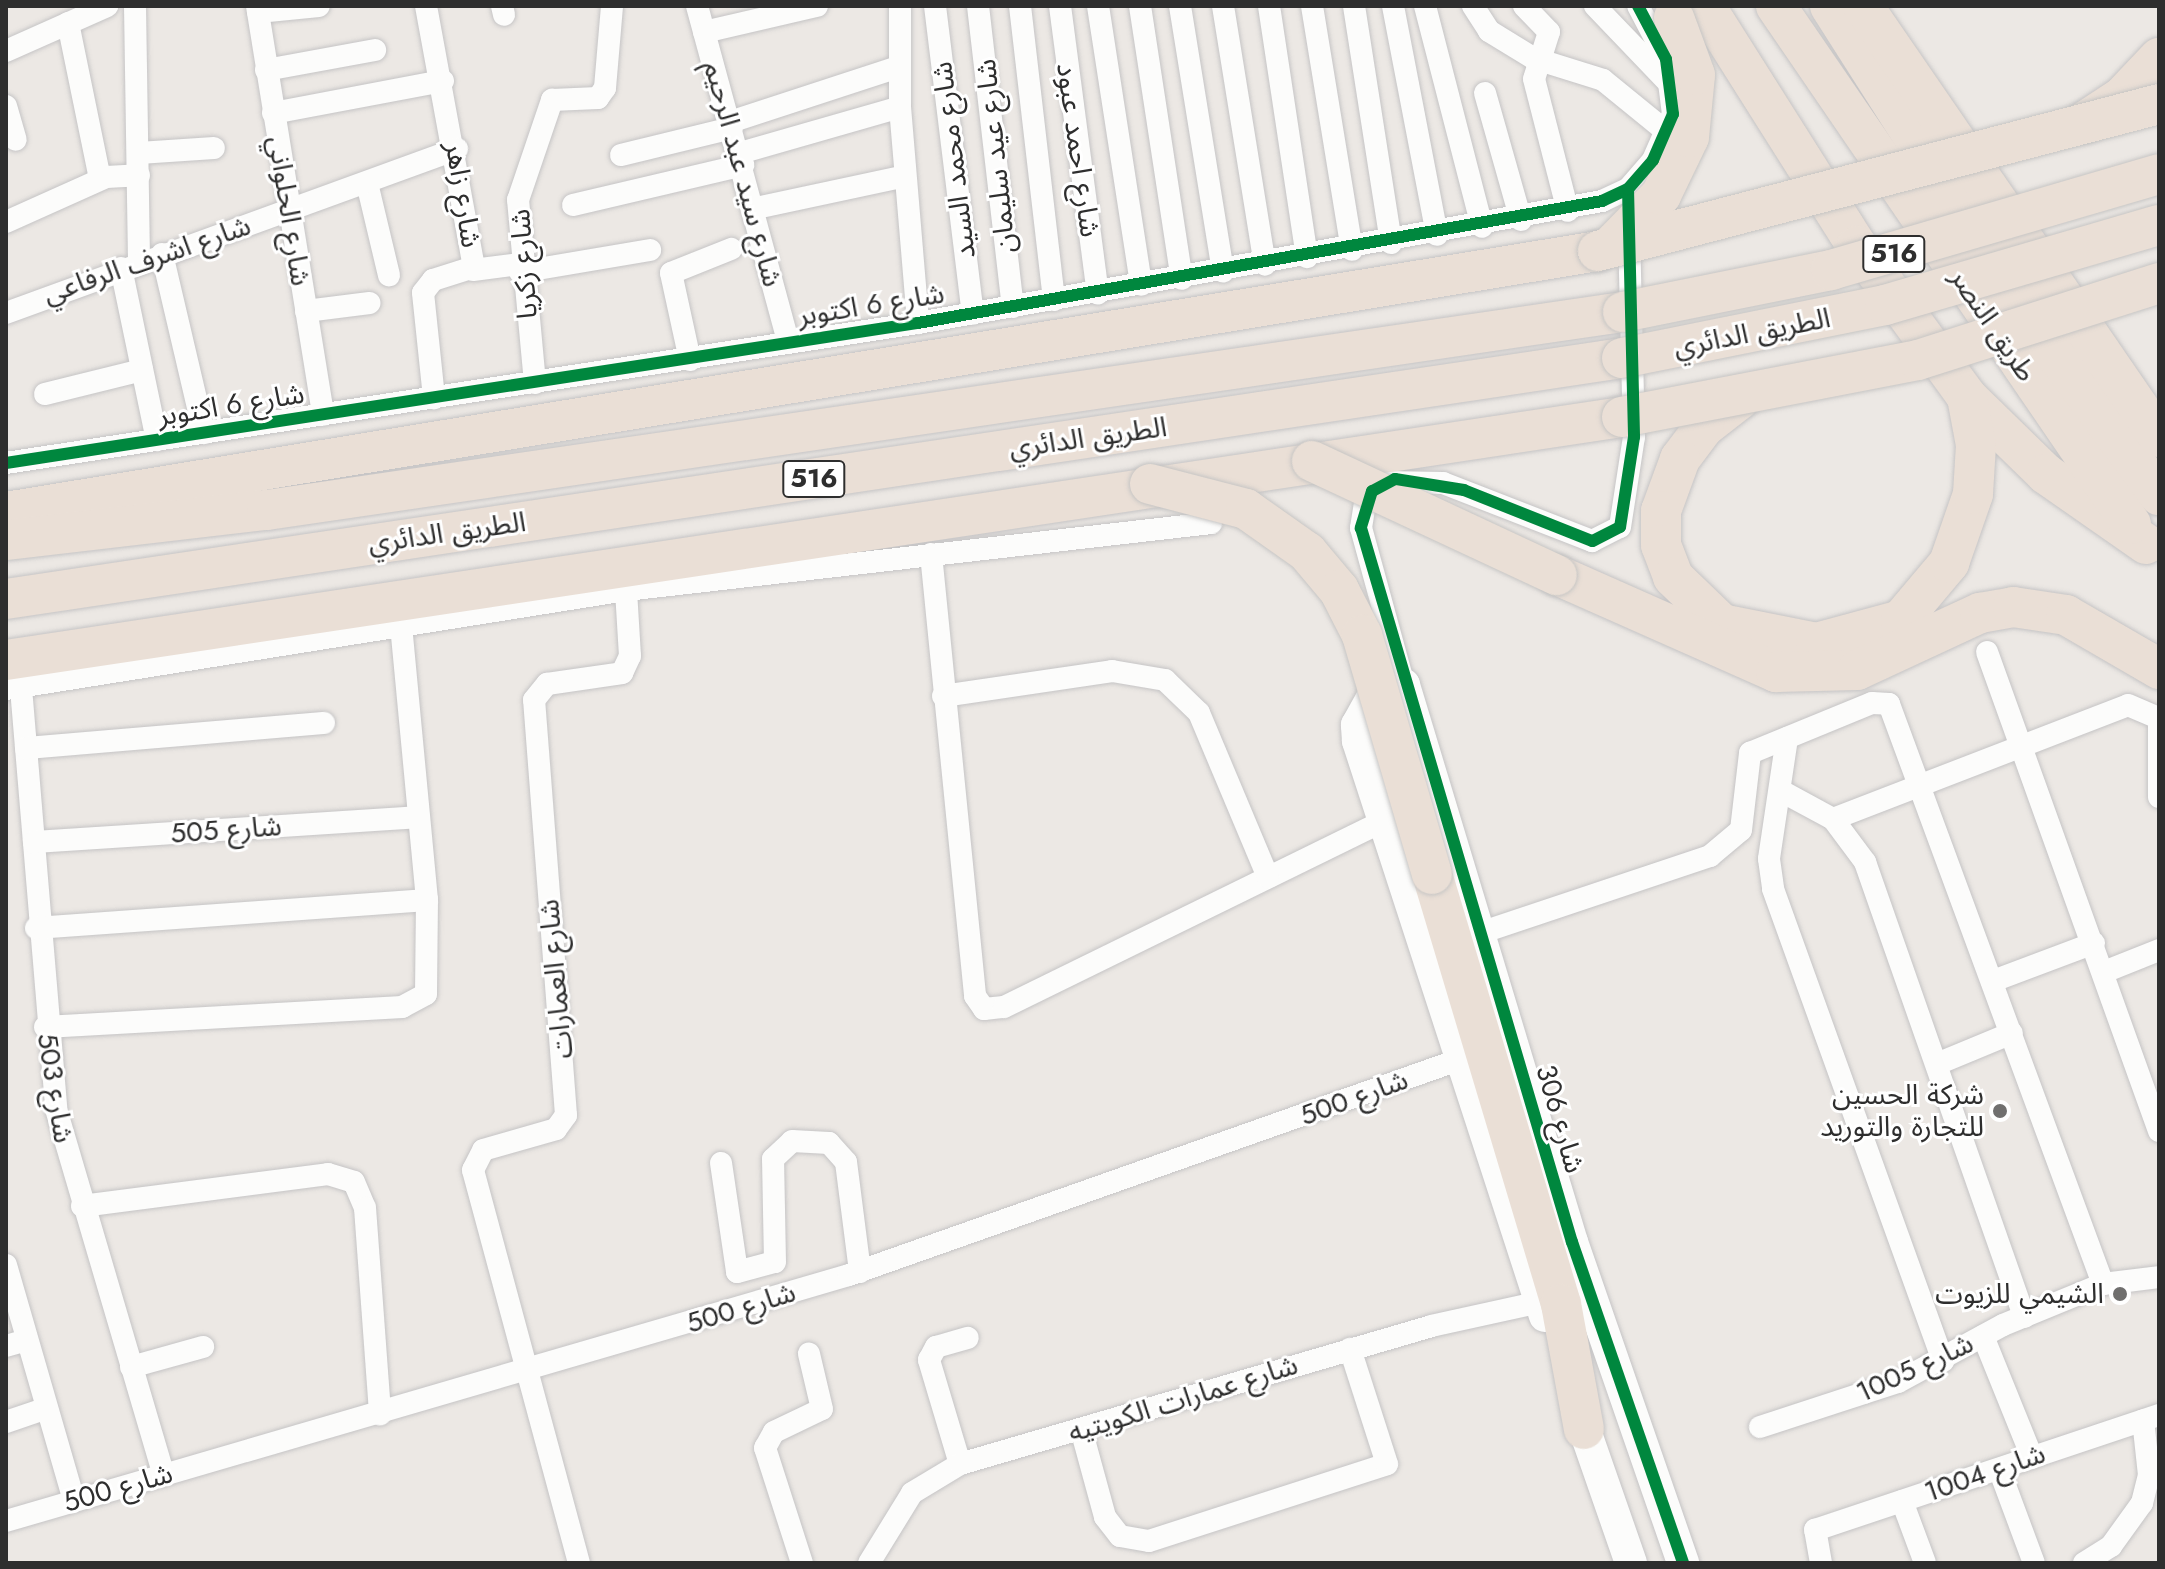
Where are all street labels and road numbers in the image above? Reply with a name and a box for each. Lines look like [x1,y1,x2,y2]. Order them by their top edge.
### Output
street label: شارع سيد عبد الرحيم [697,57,789,291]
street label: شارع عيد سليمان [969,57,1023,255]
street label: شارع محمد السيد [925,60,983,260]
street label: شارع احمد عبود [1049,61,1107,239]
street label: شارع الحلواني [261,134,317,288]
street label: شارع زاهر [438,140,488,250]
street label: شارع زكريا [503,208,545,320]
street label: شارع اشرف الرفاعي [39,209,255,311]
road number: 516 [1862,232,1926,276]
street label: طريق النصر [1943,262,2043,388]
street label: شارع 6 اكتوبر [795,277,947,333]
street label: الطريق الدائري [1671,301,1833,365]
street label: شارع 6 اكتوبر [155,377,307,433]
street label: الطريق الدائري [1007,410,1169,466]
road number: 516 [782,457,846,501]
street label: الطريق الدائري [366,505,528,561]
street label: شارع 505 [169,809,283,851]
street label: شارع العمارات [532,898,580,1060]
street label: شارع 503 [30,1031,80,1145]
street label: شارع 306 [1529,1061,1591,1177]
street label: شارع 500 [1295,1063,1413,1133]
street label: شارع 500 [682,1276,800,1340]
street label: شارع 1005 [1851,1326,1979,1410]
street label: شارع عمارات الكويتيه [1064,1348,1302,1450]
street label: شارع 1004 [1920,1437,2050,1509]
street label: شارع 500 [59,1456,177,1520]

